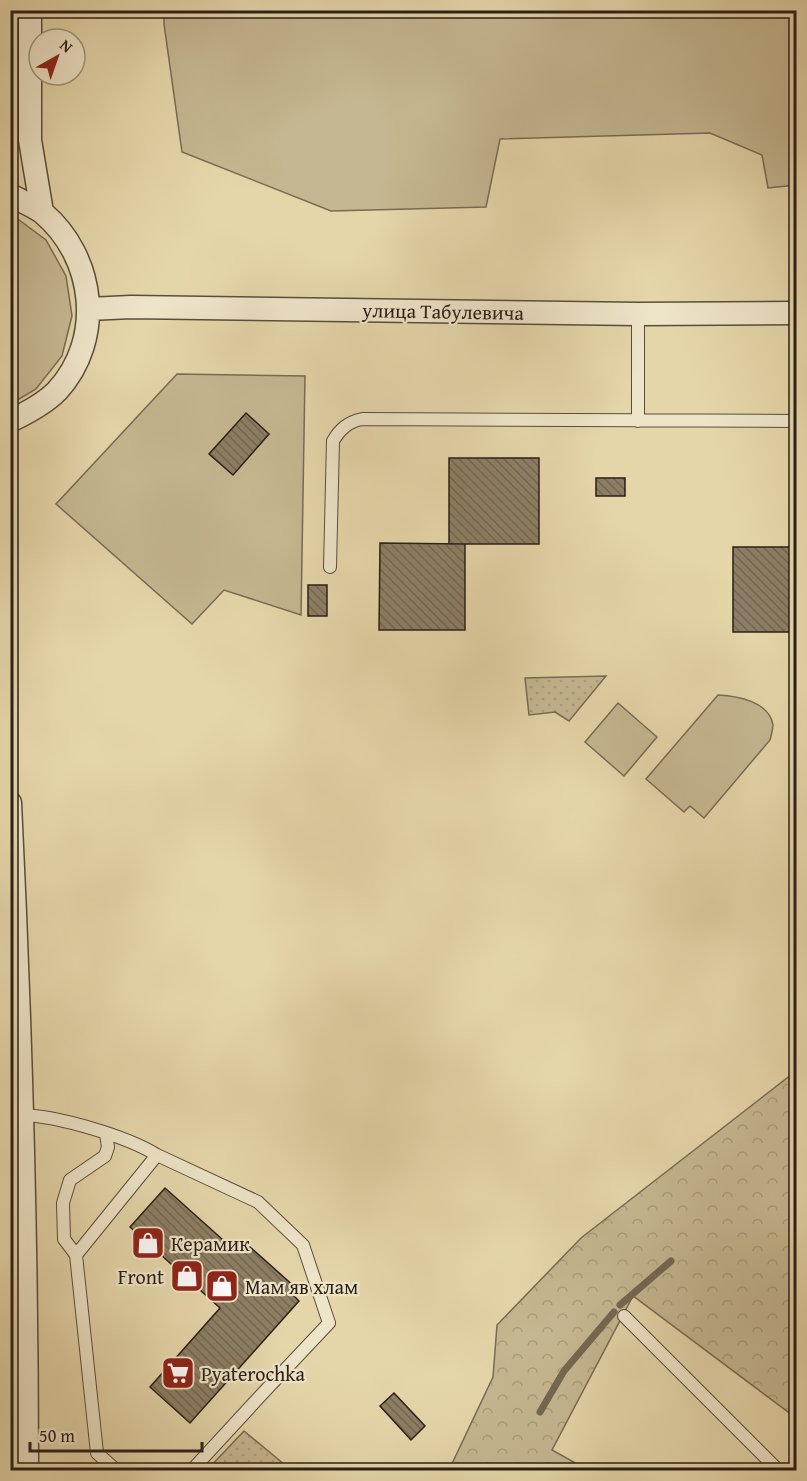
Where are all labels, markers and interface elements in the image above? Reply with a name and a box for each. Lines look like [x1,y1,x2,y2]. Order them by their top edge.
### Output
north arrow [27,27,87,87]
text: N [55,33,79,58]
street label: улица Табулевича [361,295,525,327]
shop icon: Керамик [130,1225,166,1261]
place label: Керамик [171,1229,250,1258]
shop icon: Front [169,1258,205,1294]
place label: Front [118,1262,164,1291]
shop icon: Мам яв хлам [204,1268,240,1304]
place label: Мам яв хлам [245,1272,358,1301]
supermarket icon: Pyaterochka [160,1355,196,1391]
place label: Pyaterochka [201,1359,305,1388]
scale bar [30,1415,202,1453]
text: 50 m [39,1422,75,1449]

